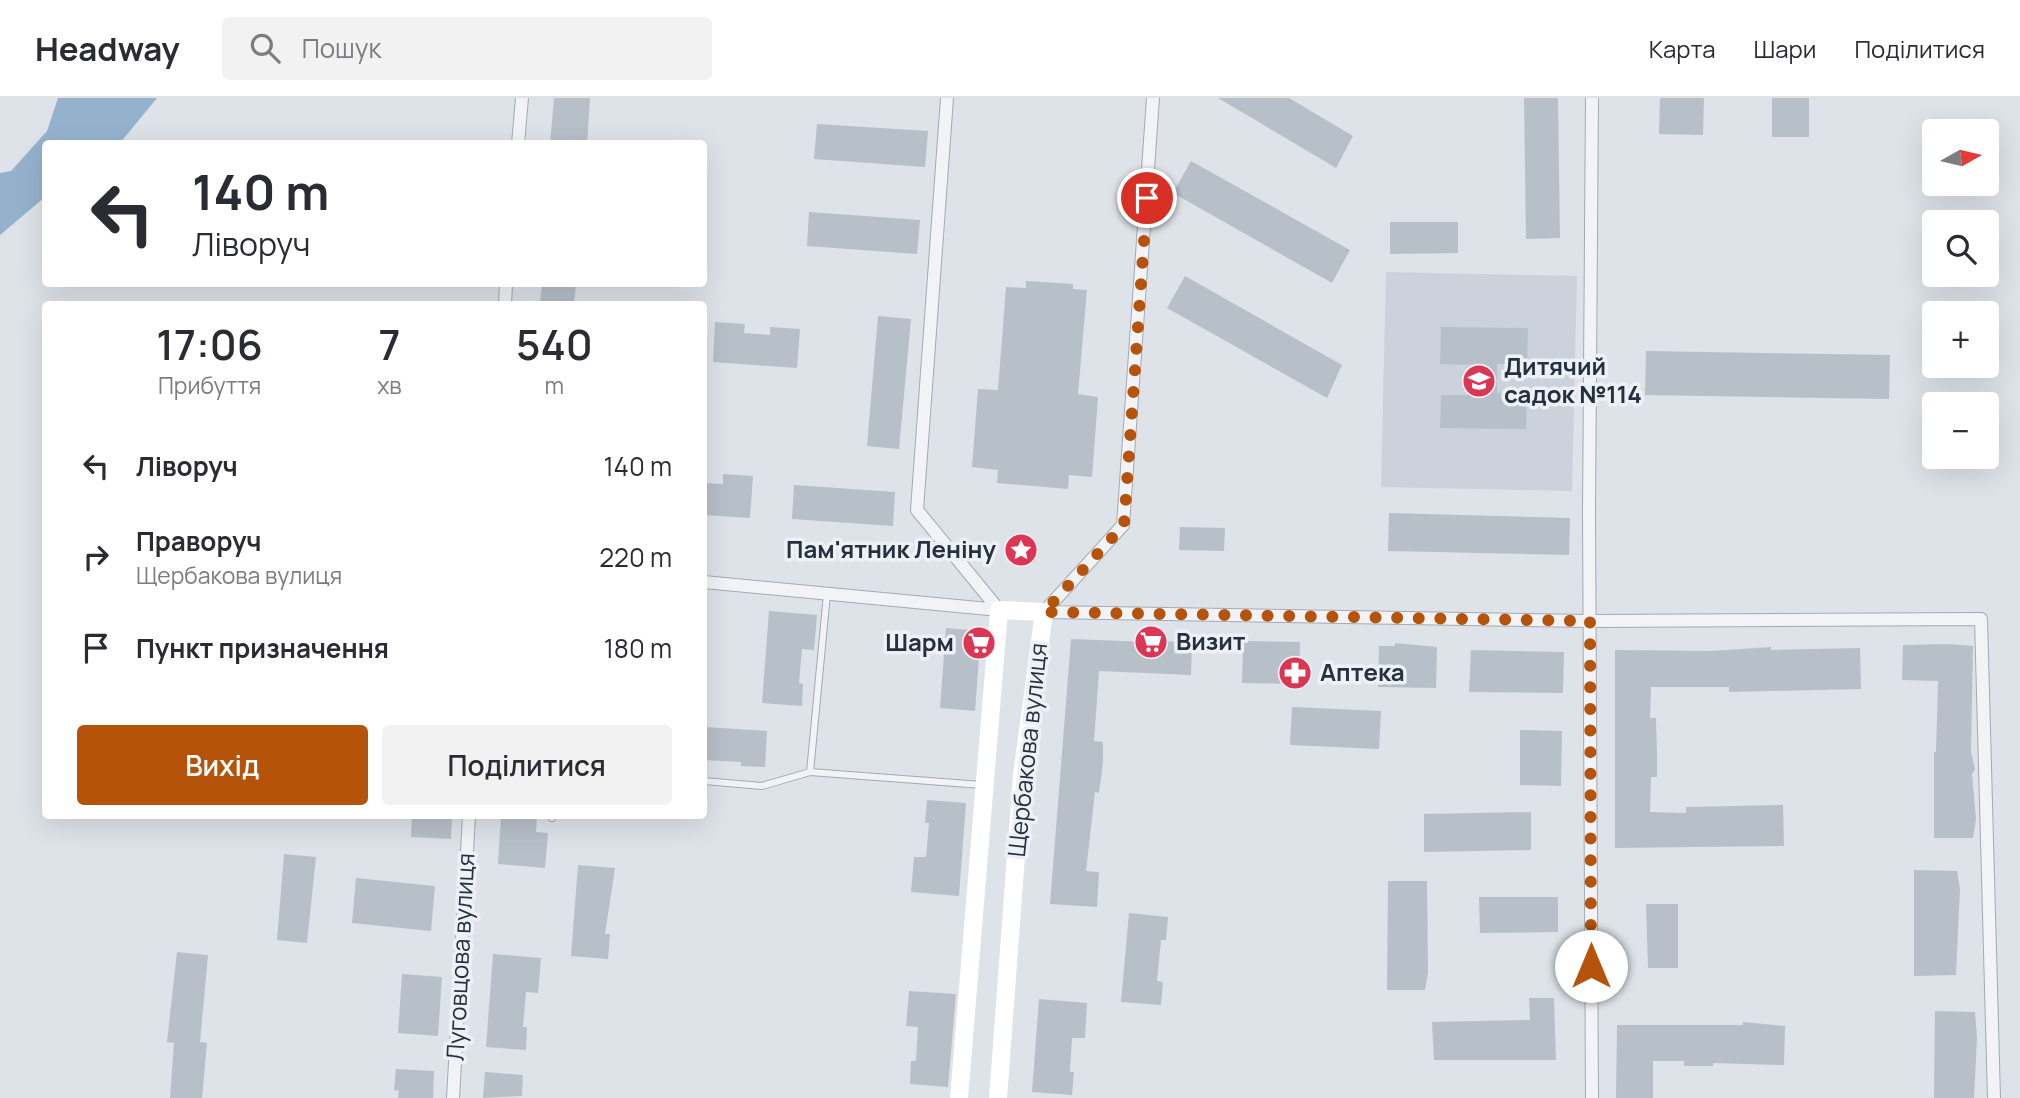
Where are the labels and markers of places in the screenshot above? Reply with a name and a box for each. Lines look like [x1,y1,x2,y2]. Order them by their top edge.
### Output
pin [1117,168,1177,228]
place label: Дитячий садок №114 [1504,349,1642,410]
school or university icon: Дитячий садок №114 [1460,362,1498,400]
place icon: Пам'ятник Леніну [1002,531,1040,569]
place label: Пам'ятник Леніну [786,532,997,565]
supermarket icon: Визит [1132,623,1170,661]
supermarket icon: Шарм [960,624,998,662]
place label: Визит [1176,624,1246,657]
place label: Шарм [885,625,954,658]
pharmacy icon: Аптека [1276,654,1314,692]
place label: Аптека [1320,655,1405,688]

